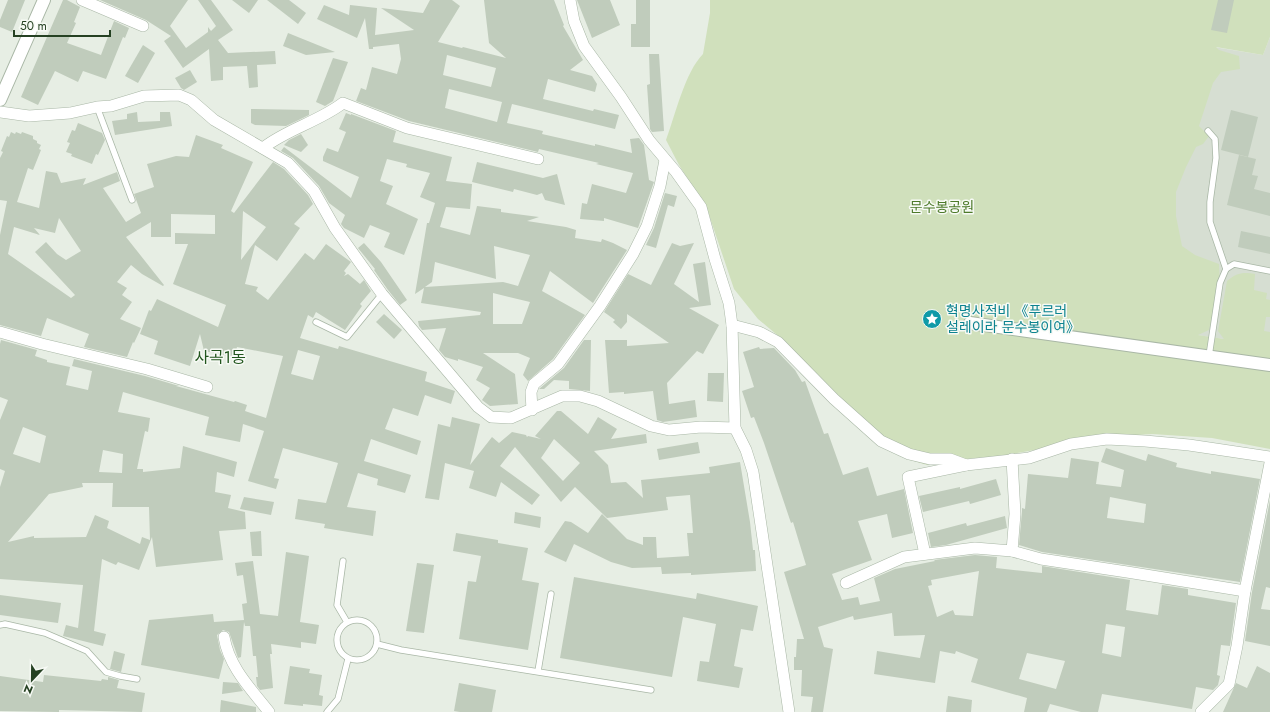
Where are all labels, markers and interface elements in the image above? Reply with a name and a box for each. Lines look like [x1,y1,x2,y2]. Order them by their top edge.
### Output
scale bar [14,12,110,38]
text: 50 m [20,17,47,35]
park label: 문수봉공원 [910,197,974,217]
place label: 혁명사적비 《푸르러 설레이라 문수봉이여》 [946,301,1080,337]
place icon: 혁명사적비 《푸르러 설레이라 문수봉이여》 [921,308,943,330]
district label: 사곡1동 [194,346,246,369]
north arrow [12,660,52,700]
text: N [21,680,35,698]

